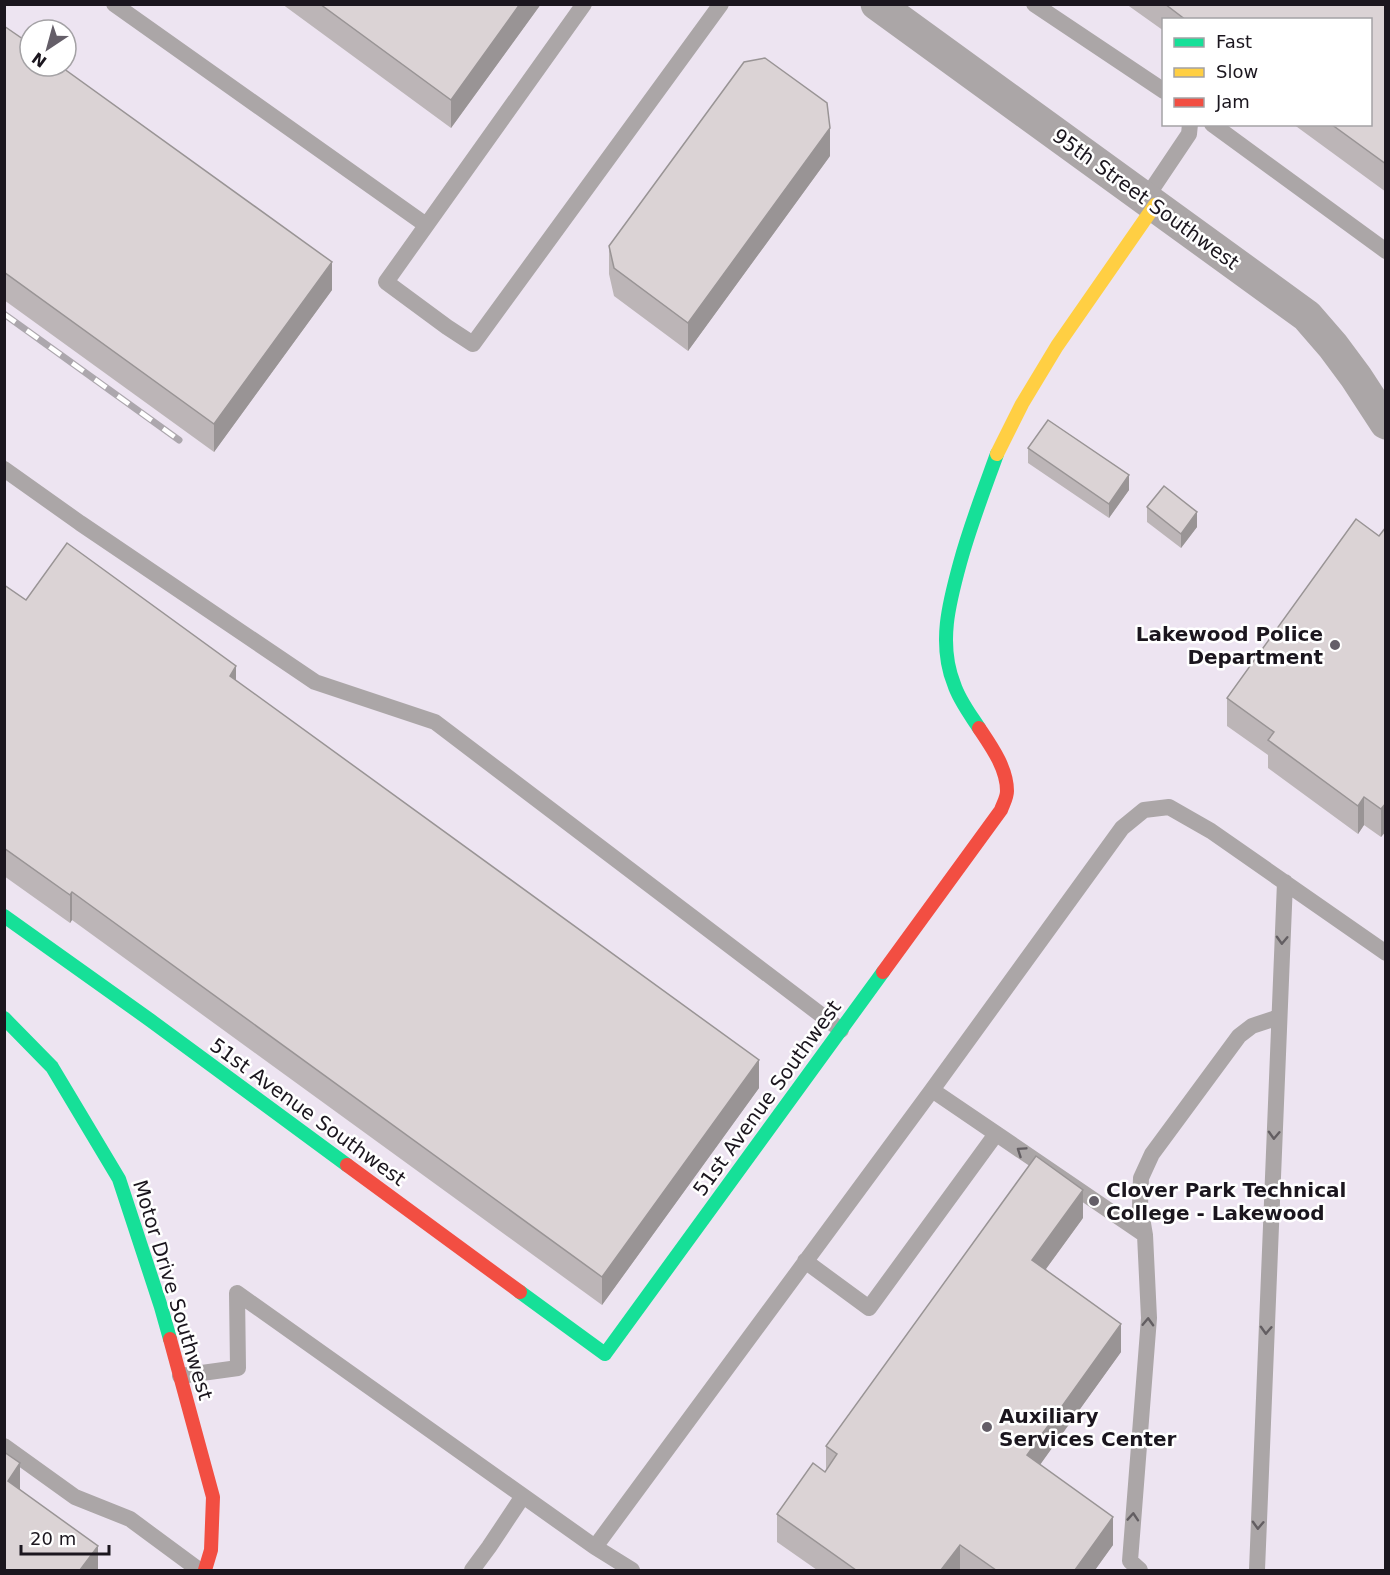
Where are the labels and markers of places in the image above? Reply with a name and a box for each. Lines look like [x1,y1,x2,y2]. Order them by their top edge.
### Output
place label: Lakewood Police Department [1136,622,1323,669]
marker: Lakewood Police Department [1328,638,1342,652]
place label: Clover Park Technical College - Lakewood [1106,1178,1346,1225]
marker: Clover Park Technical College - Lakewood [1087,1194,1101,1208]
place label: Auxiliary Services Center [999,1404,1177,1451]
marker: Auxiliary Services Center [980,1420,994,1434]

